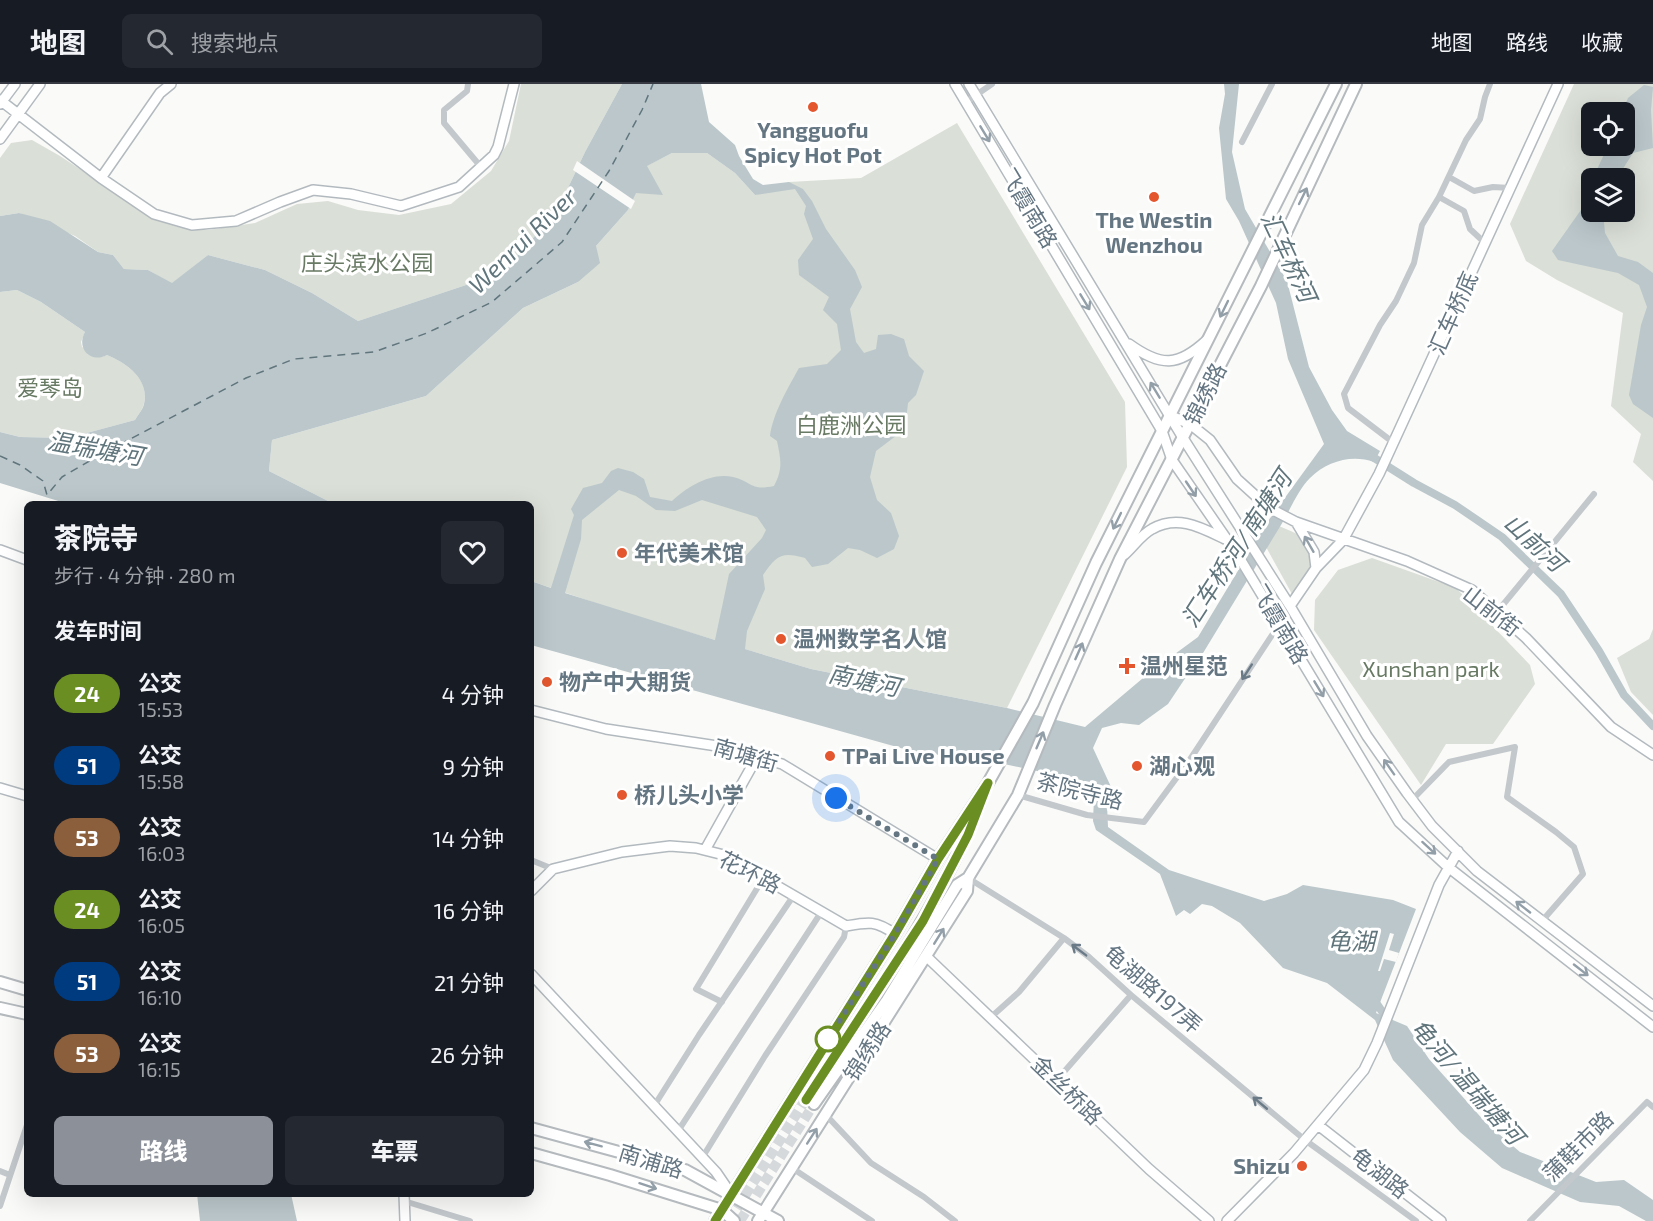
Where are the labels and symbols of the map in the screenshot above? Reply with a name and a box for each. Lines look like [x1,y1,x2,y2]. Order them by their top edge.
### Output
marker: Yangguofu Spicy Hot Pot [806,100,820,114]
place label: Yangguofu Spicy Hot Pot [744,116,882,168]
one-way arrow [980,125,992,142]
street label: 飞霞南路 [996,163,1064,252]
water label: Wenrui River [462,181,582,299]
one-way arrow [1297,187,1309,205]
marker: The Westin Wenzhou [1147,190,1161,204]
place label: The Westin Wenzhou [1096,206,1213,257]
water label: 汇车桥河 [1256,207,1324,310]
park label: 庄头滨水公园 [301,249,433,275]
street label: 汇车桥底 [1422,267,1482,358]
one-way arrow [1079,293,1091,310]
one-way arrow [1218,300,1230,317]
street label: 锦绣路 [1178,358,1231,429]
park label: 爱琴岛 [17,374,83,400]
one-way arrow [1148,382,1160,399]
park label: 白鹿洲公园 [796,411,906,437]
water label: 温瑞塘河 [45,425,149,471]
water label: 汇车桥河/南塘河 [1174,461,1299,632]
one-way arrow [1186,480,1198,497]
water label: 山前河 [1499,507,1574,579]
one-way arrow [1111,511,1123,529]
one-way arrow [1303,536,1315,553]
place label: 年代美术馆 [634,539,744,565]
marker: 年代美术馆 [615,546,629,560]
street label: 飞霞南路 [1247,579,1315,668]
street label: 山前街 [1459,580,1527,641]
place label: 温州数学名人馆 [793,625,947,651]
marker: 温州数学名人馆 [774,632,788,646]
one-way arrow [1073,643,1085,661]
place label: 温州星范 [1140,652,1228,678]
park label: Xunshan park [1362,655,1500,681]
marker: 温州星范 [1118,657,1136,675]
water label: 南塘河 [826,658,906,702]
one-way arrow [1241,663,1253,679]
place label: 物产中大期货 [559,668,691,694]
marker: 物产中大期货 [540,675,554,689]
one-way arrow [1313,680,1325,697]
one-way arrow [1035,731,1046,750]
street label: 南塘街 [711,732,782,776]
place label: TPai Live House [842,742,1005,768]
marker: TPai Live House [823,749,837,763]
place label: 湖心观 [1149,752,1215,778]
marker: 湖心观 [1130,759,1144,773]
one-way arrow [1383,760,1395,776]
street label: 茶院寺路 [1034,767,1126,813]
place label: 桥儿头小学 [634,781,744,807]
your location [821,783,851,813]
marker: 桥儿头小学 [615,788,629,802]
one-way arrow [1421,841,1436,855]
street label: 花环路 [715,845,786,898]
one-way arrow [1516,900,1532,913]
water label: 龟湖 [1327,926,1379,955]
one-way arrow [933,928,946,945]
street label: 龟湖路197弄 [1100,939,1208,1038]
one-way arrow [1072,943,1088,956]
one-way arrow [1572,964,1588,977]
water label: 龟河/温瑞塘河 [1406,1012,1533,1153]
street label: 锦绣路 [837,1016,895,1085]
unlabelled marker [815,1026,841,1052]
street label: 金丝桥路 [1027,1049,1108,1129]
one-way arrow [1252,1096,1268,1109]
street label: 蒲鞋市路 [1537,1105,1618,1186]
one-way arrow [806,1128,818,1145]
one-way arrow [584,1138,603,1150]
street label: 南浦路 [616,1138,687,1182]
street label: 龟湖路 [1347,1142,1415,1203]
place label: Shizu [1233,1152,1290,1178]
marker: Shizu [1295,1159,1309,1173]
one-way arrow [638,1182,657,1193]

